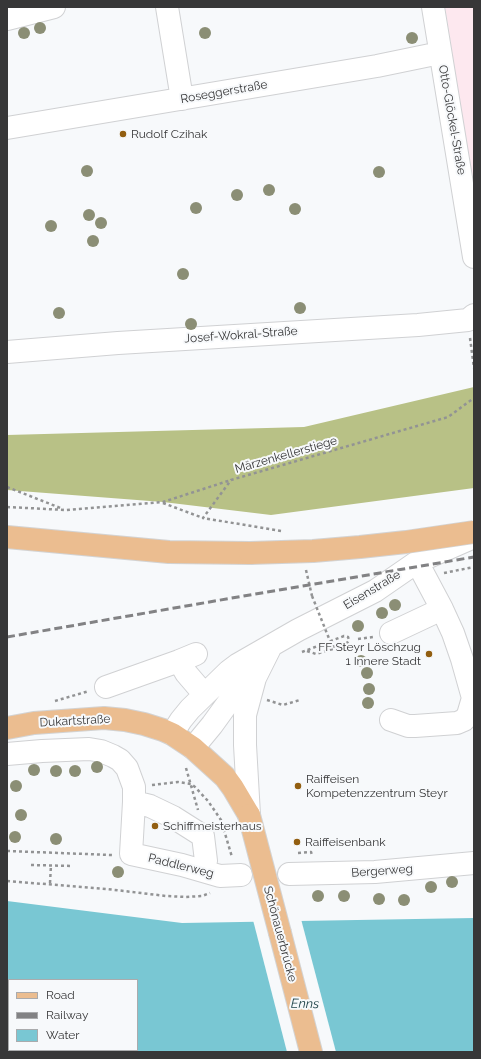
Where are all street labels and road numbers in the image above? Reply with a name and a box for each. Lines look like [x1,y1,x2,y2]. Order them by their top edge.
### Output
street label: Otto-Glöckel-Straße [435,64,469,176]
street label: Roseggerstraße [179,77,269,107]
street label: Josef-Wokral-Straße [184,324,298,346]
street label: Märzenkellerstiege [233,433,339,477]
street label: Eisenstraße [341,567,403,613]
street label: Dukartstraße [39,712,111,730]
street label: Paddlerweg [147,851,215,881]
street label: Bergerweg [351,862,413,880]
street label: Schönauerbrücke [260,885,300,983]

